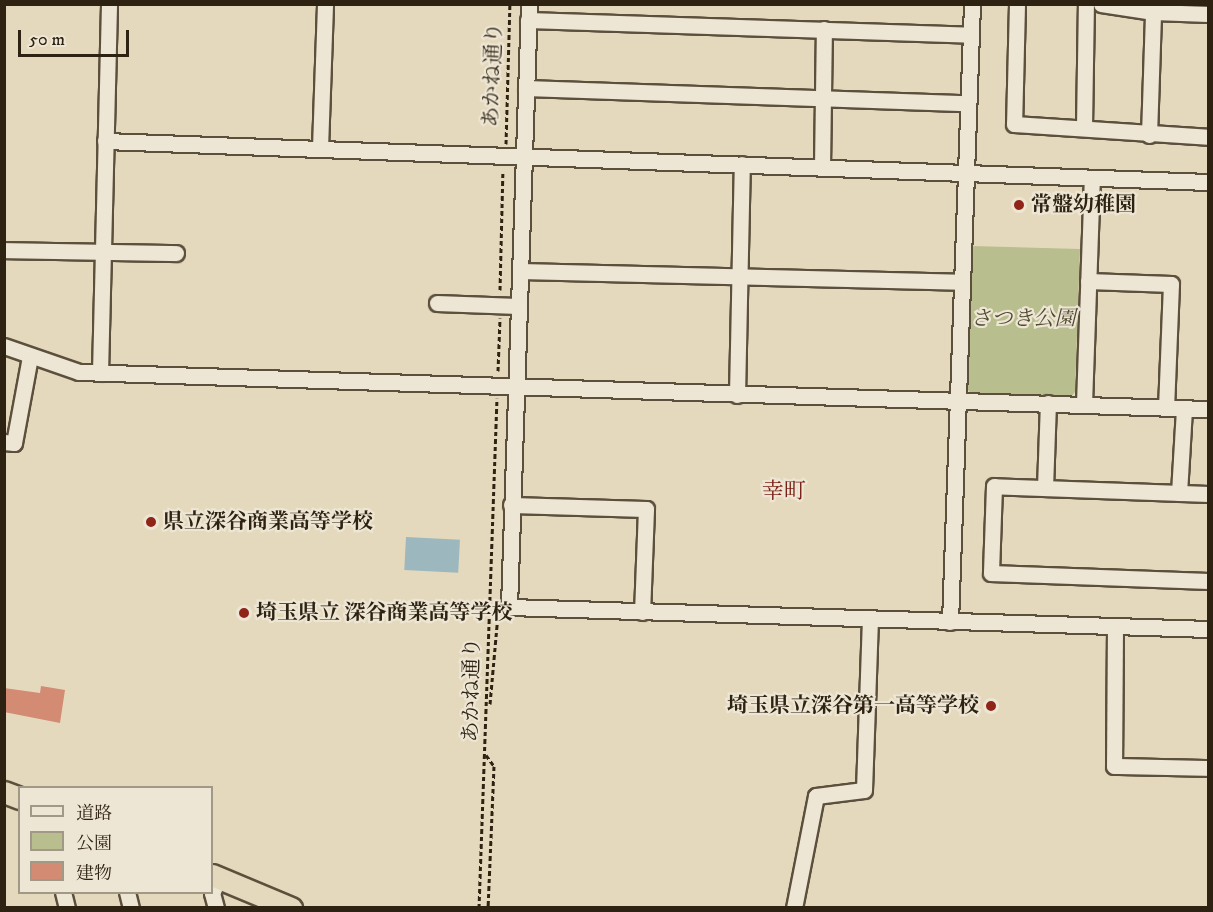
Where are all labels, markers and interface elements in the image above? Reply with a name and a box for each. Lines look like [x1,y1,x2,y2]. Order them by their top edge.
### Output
scale bar [21,18,132,56]
street label: あかね通り [479,22,507,128]
text: 50 m [29,29,65,51]
place label: 常盤幼稚園 [1031,192,1136,218]
marker: 常盤幼稚園 [1012,198,1026,212]
park label: さつき公園 [971,306,1075,332]
district label: 幸町 [762,479,806,505]
place label: 県立深谷商業高等学校 [163,509,373,535]
marker: 県立深谷商業高等学校 [144,515,158,529]
place label: 埼玉県立 深谷商業高等学校 [256,600,513,626]
marker: 埼玉県立 深谷商業高等学校 [237,606,251,620]
street label: あかね通り [458,637,486,743]
place label: 埼玉県立深谷第一高等学校 [727,693,979,719]
marker: 埼玉県立深谷第一高等学校 [984,699,998,713]
legend [18,786,213,894]
text: 道路 [76,803,112,825]
text: 公園 [76,833,112,855]
text: 建物 [76,863,112,885]

